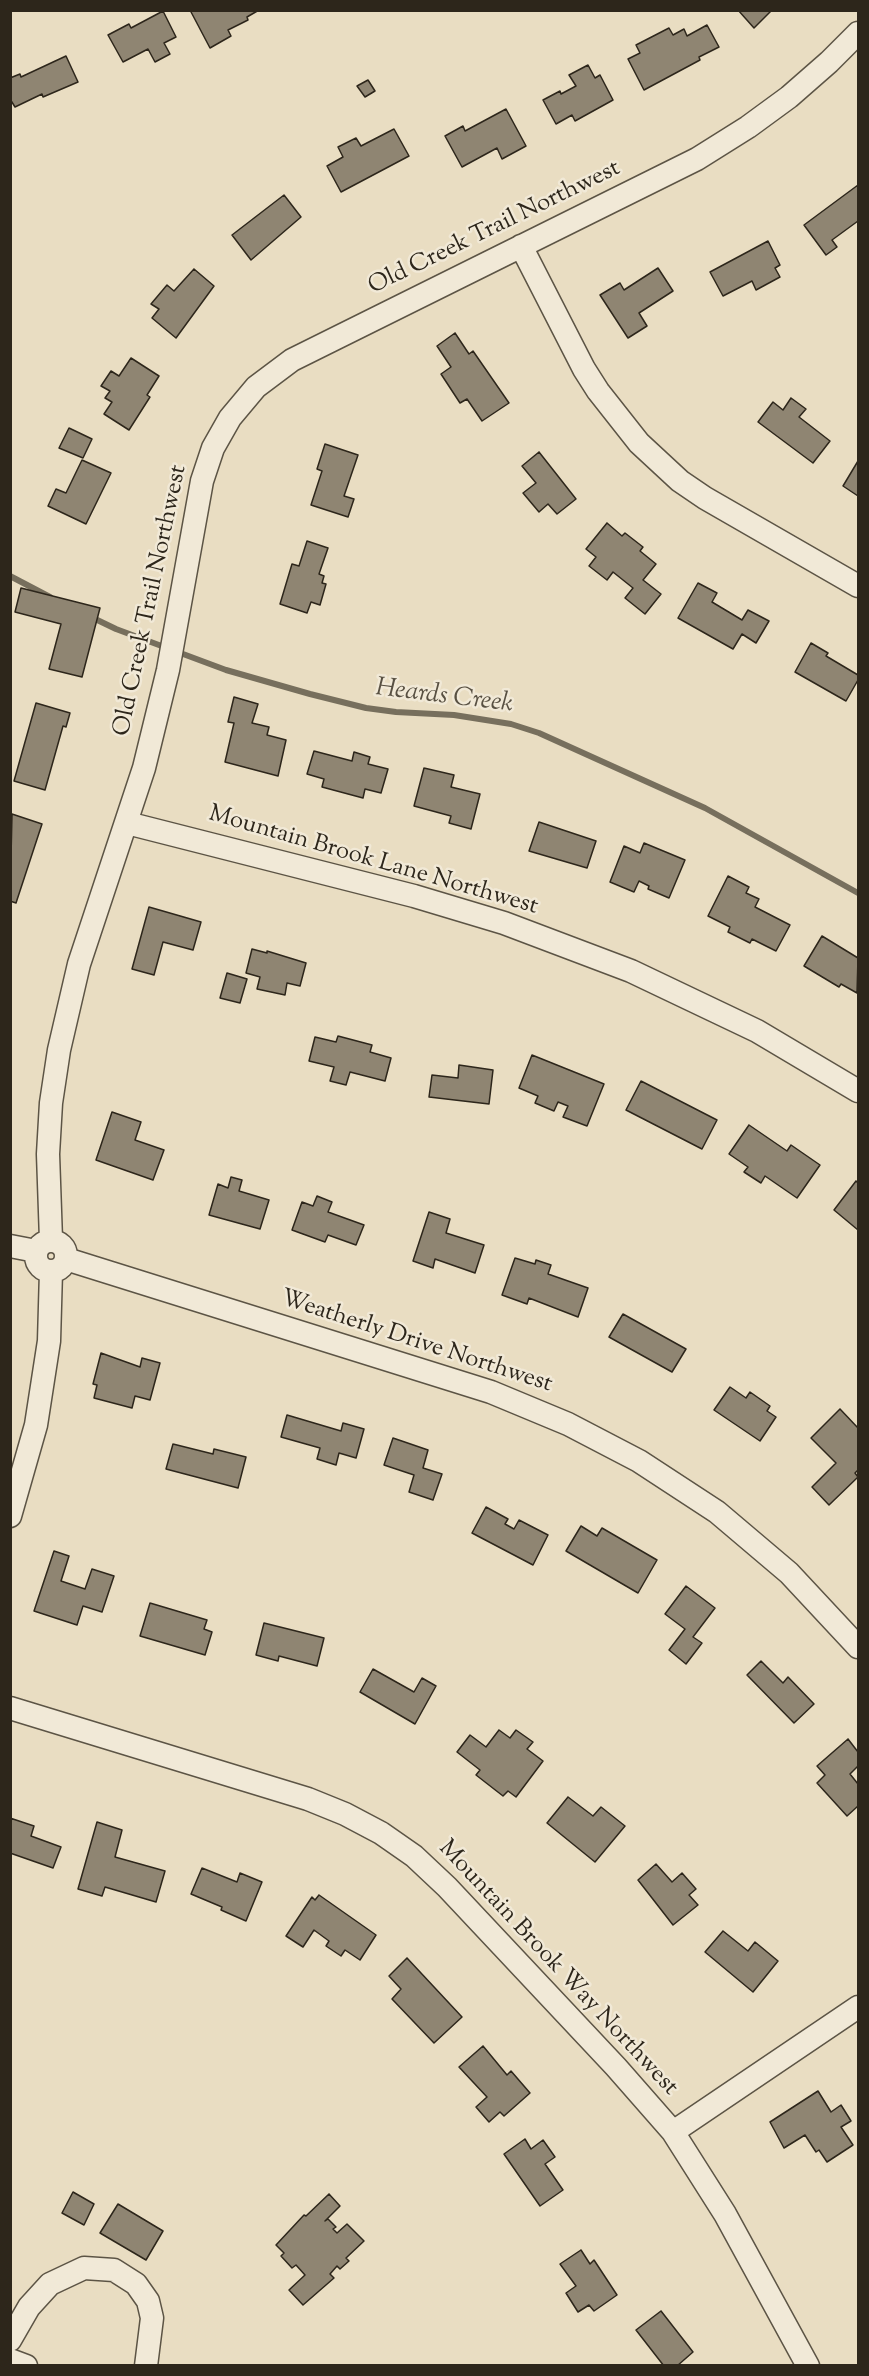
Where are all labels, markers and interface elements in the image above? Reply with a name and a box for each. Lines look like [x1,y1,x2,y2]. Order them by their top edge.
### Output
street label: Old Creek Trail Northwest [364,155,626,303]
street label: Old Creek Trail Northwest [109,463,195,739]
water label: Heards Creek [374,674,514,722]
street label: Mountain Brook Lane Northwest [205,801,541,923]
street label: Weatherly Drive Northwest [277,1285,555,1401]
street label: Mountain Brook Way Northwest [431,1835,683,2103]

